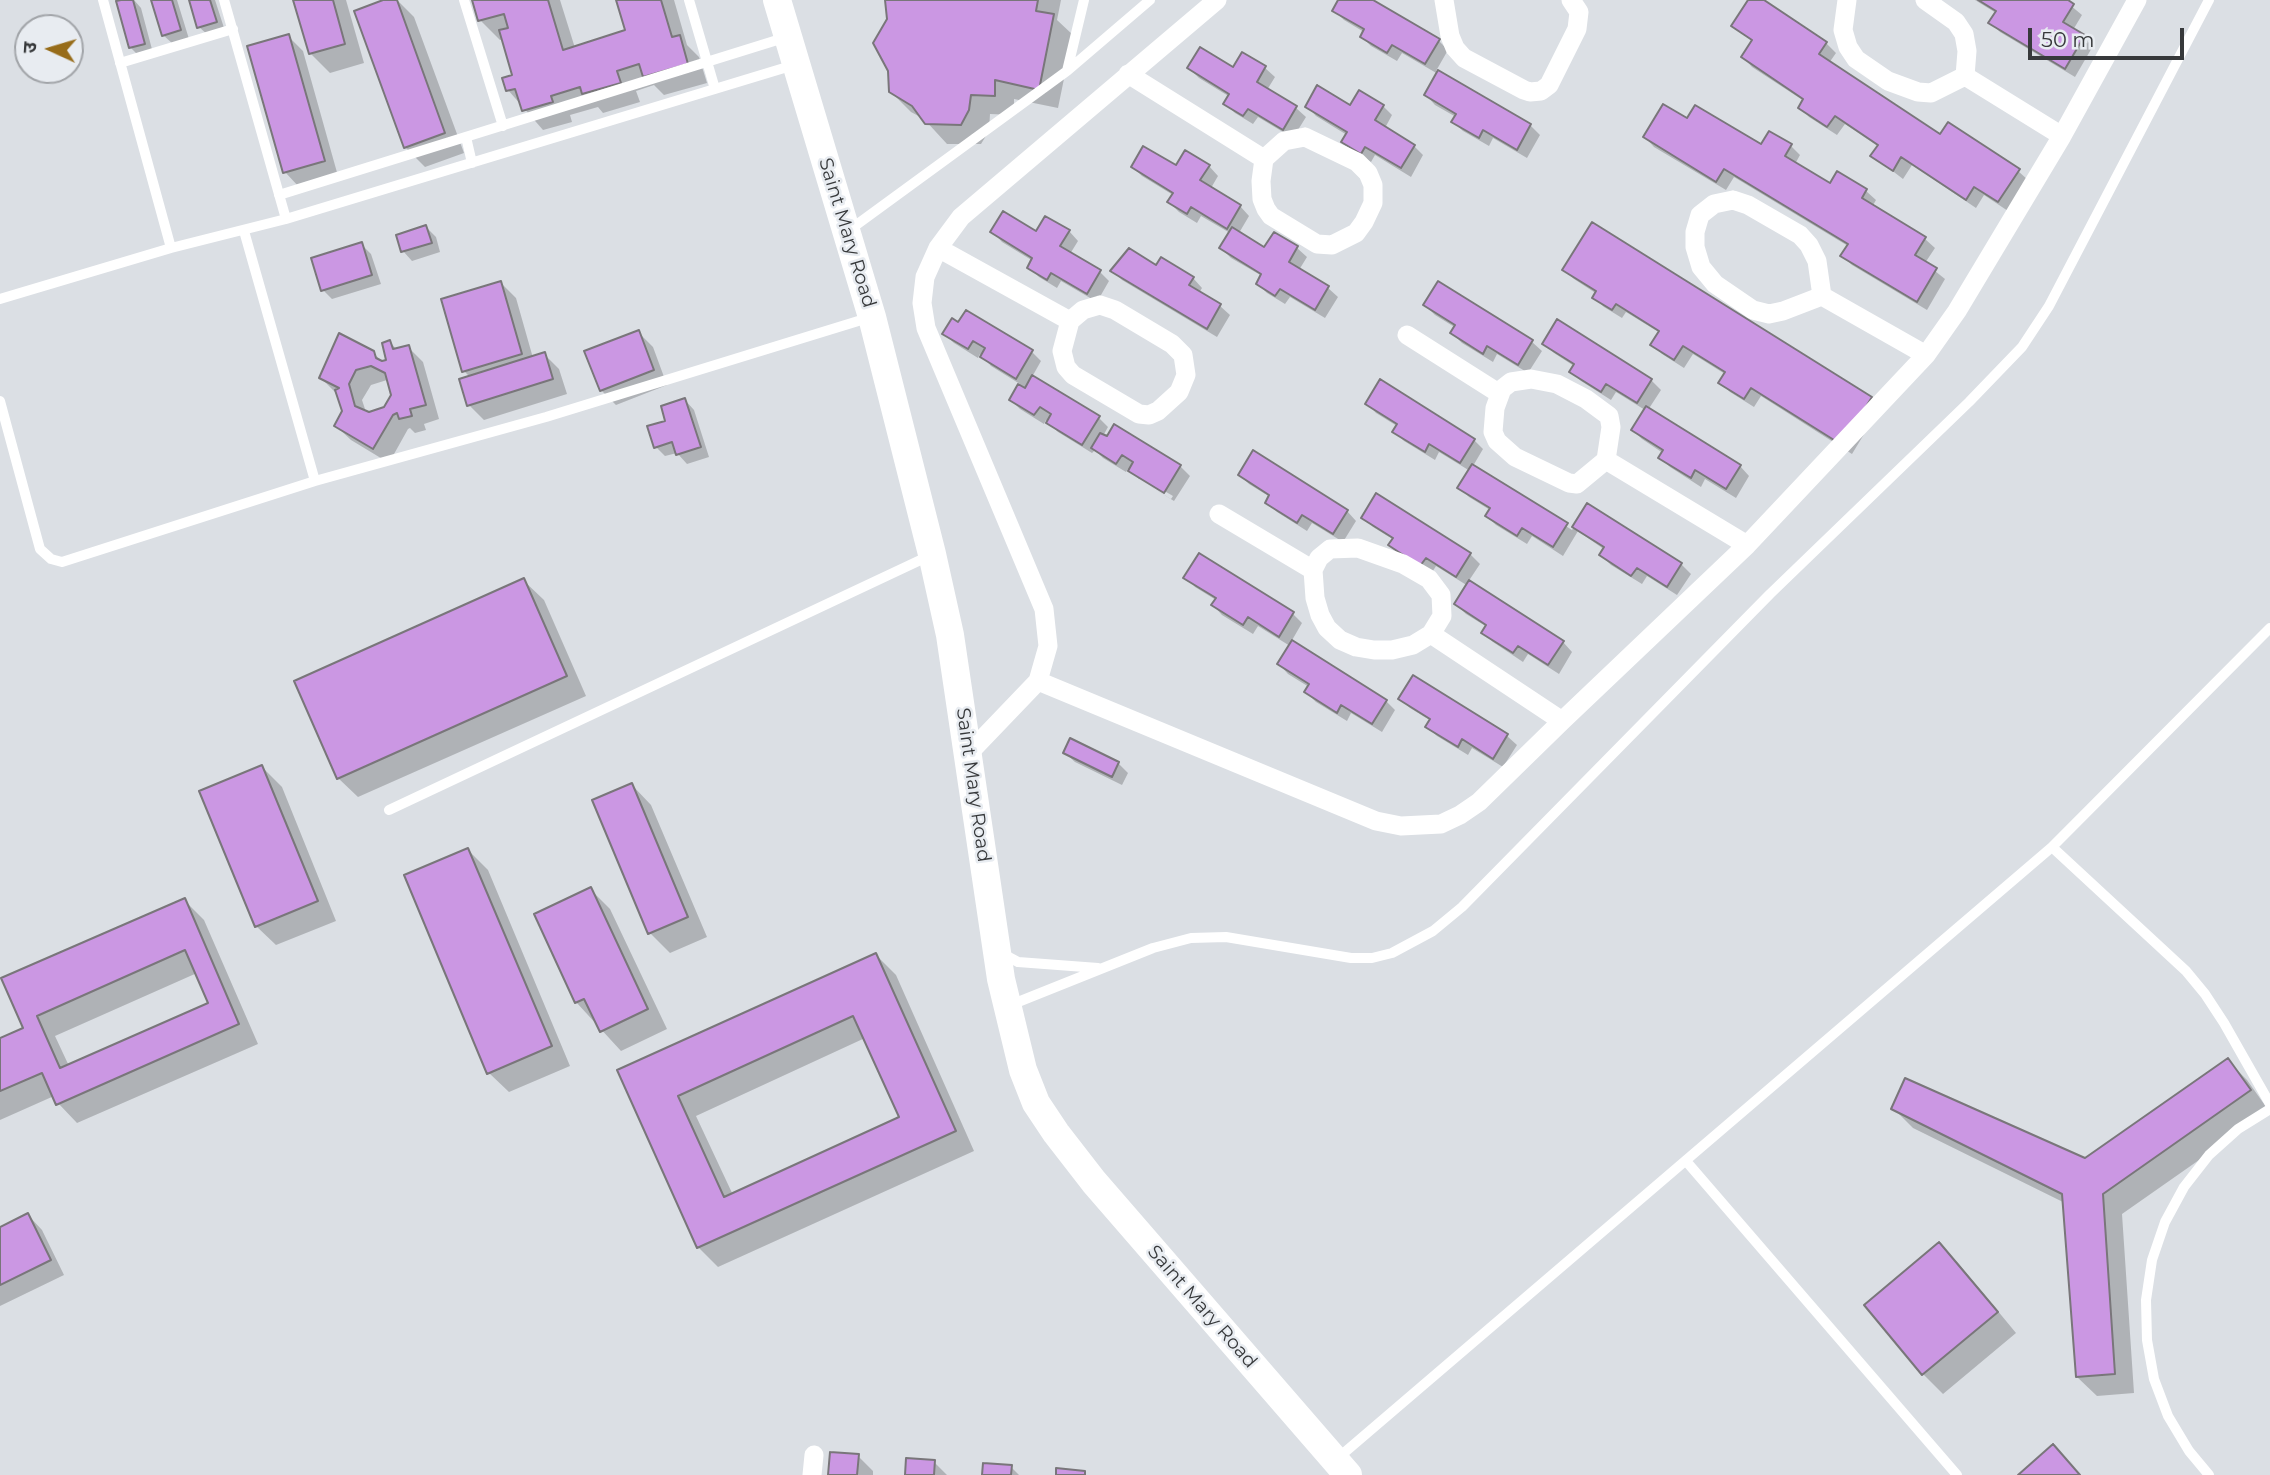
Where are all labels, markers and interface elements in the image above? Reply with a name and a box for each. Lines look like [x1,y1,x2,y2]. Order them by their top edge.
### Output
north arrow [14,14,84,84]
scale bar [2032,14,2188,58]
text: 50 m [2041,27,2095,52]
text: उ [18,41,41,54]
street label: Saint Mary Road [813,155,881,311]
street label: Saint Mary Road [951,706,995,864]
street label: Saint Mary Road [1142,1241,1262,1373]

